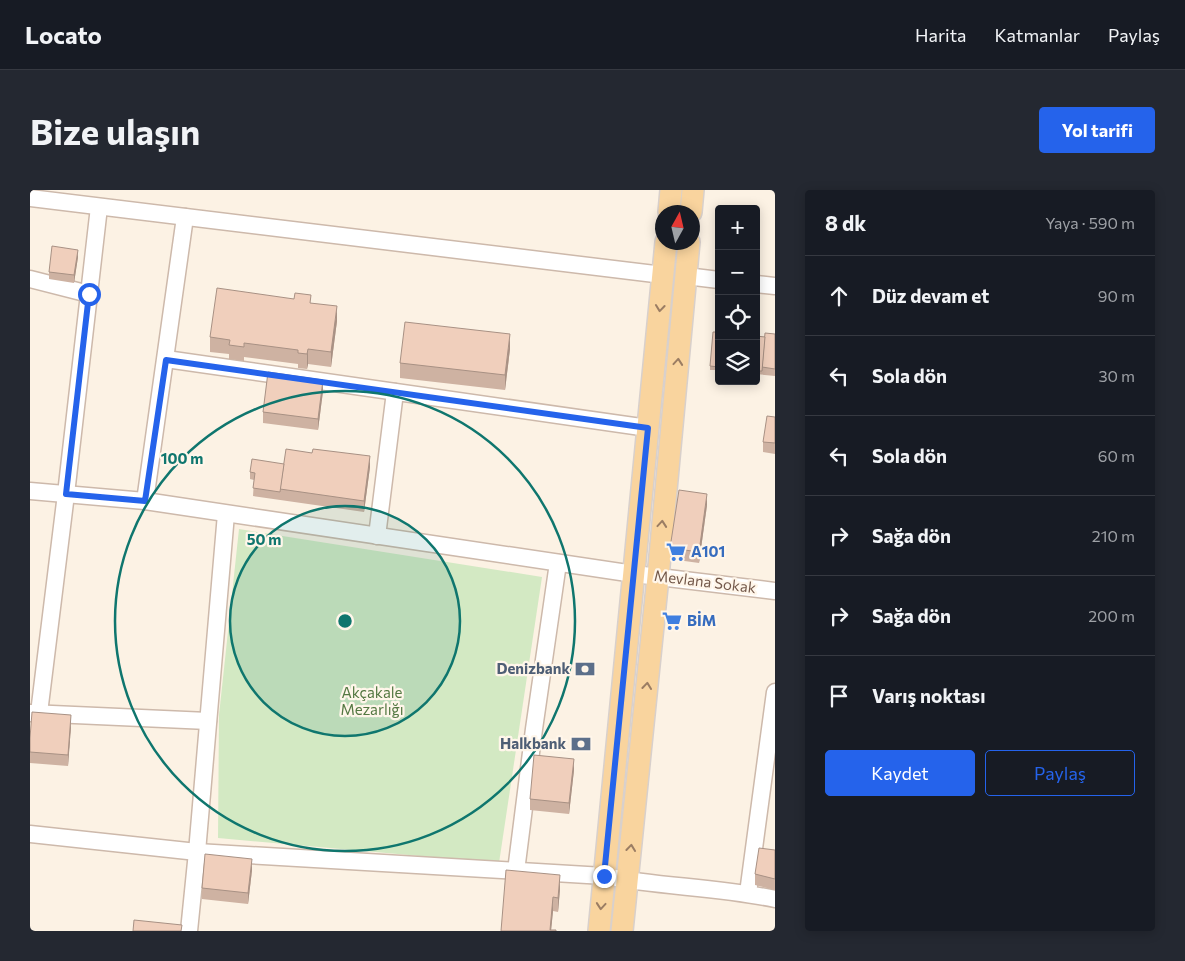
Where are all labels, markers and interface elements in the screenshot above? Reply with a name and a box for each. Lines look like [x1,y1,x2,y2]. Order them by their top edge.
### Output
text: Locato [25,20,102,49]
text: Harita [915,24,967,46]
text: Katmanlar [995,24,1080,46]
text: Paylaş [1108,24,1160,46]
button: Yol tarifi [1039,107,1155,153]
text: Bize ulaşın [30,109,200,152]
north arrow [655,205,700,250]
map controls [715,205,760,385]
button: + [715,205,760,250]
text: 8 dk [825,210,866,235]
text: Yaya · 590 m [1045,213,1135,232]
button: − [715,250,760,295]
icon: ahead [825,282,853,310]
route start [78,283,101,306]
text: Düz devam et [872,284,989,307]
text: 90 m [1098,286,1135,305]
button: locate [715,295,760,340]
one-way arrow [655,305,666,313]
button: layers [715,340,760,385]
one-way arrow [672,358,683,366]
icon: left [825,362,853,390]
text: Sola dön [872,364,947,387]
text: 30 m [1098,366,1135,385]
icon: left [825,442,853,470]
text: Sola dön [872,444,947,467]
text: 60 m [1098,446,1135,465]
text: 100 m [161,449,203,467]
one-way arrow [657,520,668,528]
icon: right [825,522,853,550]
text: Sağa dön [872,524,951,547]
text: 210 m [1092,526,1135,545]
text: 50 m [247,530,281,548]
supermarket icon: A101 [665,541,687,563]
place label: A101 [691,542,725,560]
street label: Mevlana Sokak [653,566,757,596]
icon: right [825,602,853,630]
text: Sağa dön [872,604,951,627]
text: 200 m [1088,606,1135,625]
supermarket icon: BİM [661,610,683,632]
place label: BİM [687,611,716,629]
centre of rings [336,612,354,630]
bank icon: Denizbank [574,658,596,680]
place label: Denizbank [496,659,570,677]
one-way arrow [641,682,652,690]
icon: arrive [825,682,853,710]
park label: Akçakale Mezarlığı [340,683,404,718]
text: Varış noktası [872,684,985,707]
bank icon: Halkbank [570,733,592,755]
place label: Halkbank [500,734,566,752]
button: Kaydet [825,750,975,796]
button: Paylaş [985,750,1135,796]
one-way arrow [625,843,636,851]
route end [593,865,616,888]
one-way arrow [596,902,607,910]

